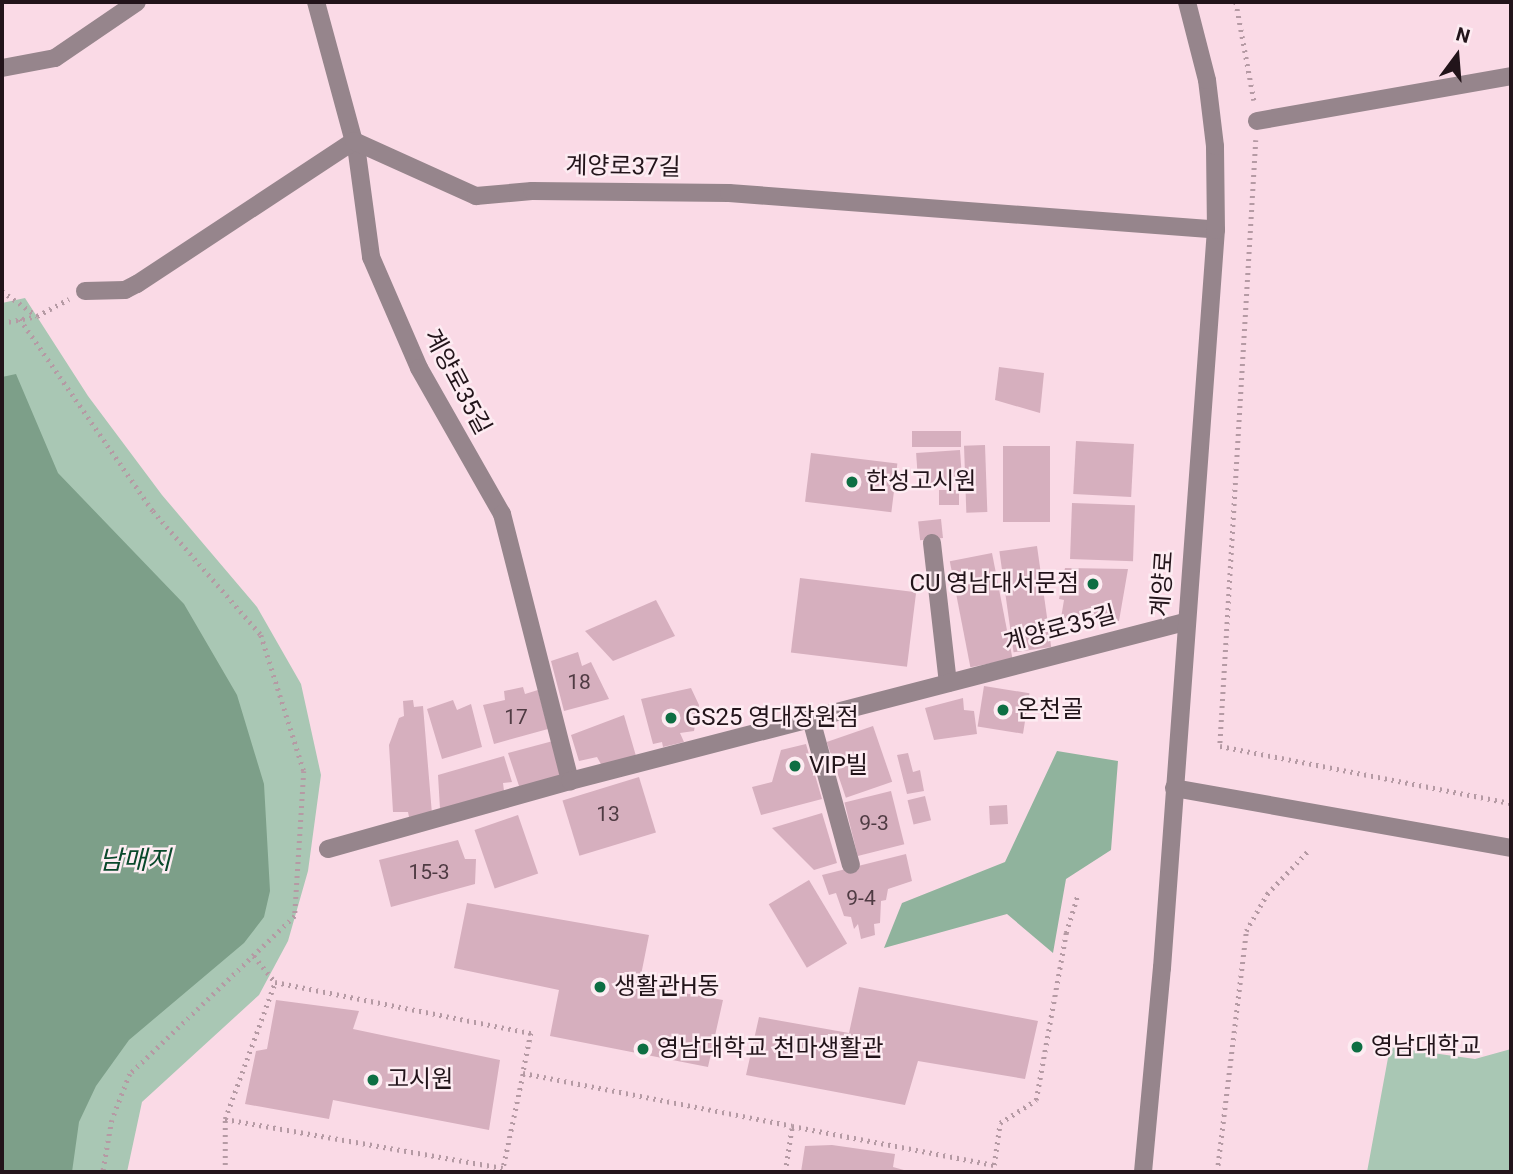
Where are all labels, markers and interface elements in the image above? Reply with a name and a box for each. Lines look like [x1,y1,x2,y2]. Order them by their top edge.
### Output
north arrow [1422,21,1492,91]
text: N [1453,22,1473,48]
street label: 계양로37길 [565,152,681,182]
street label: 계양로35길 [417,324,497,440]
place label: 한성고시원 [866,468,976,496]
marker: 한성고시원 [844,474,860,490]
street label: 계양로 [1146,550,1180,618]
place label: CU 영남대서문점 [909,570,1079,598]
marker: CU 영남대서문점 [1085,576,1101,592]
street label: 계양로35길 [1001,600,1119,658]
house number: 18 [567,669,591,695]
place label: 온천골 [1017,696,1083,724]
marker: 온천골 [995,702,1011,718]
house number: 17 [504,704,528,730]
place label: GS25 영대장원점 [685,704,859,732]
marker: GS25 영대장원점 [663,710,679,726]
place label: VIP빌 [809,752,868,780]
marker: VIP빌 [787,758,803,774]
house number: 13 [596,801,620,827]
house number: 9-3 [859,810,889,836]
water label: 남매지 [99,845,171,877]
house number: 15-3 [408,859,450,885]
house number: 9-4 [846,885,876,911]
place label: 생활관H동 [614,973,719,1001]
marker: 생활관H동 [592,979,608,995]
place label: 영남대학교 [1371,1033,1481,1061]
place label: 영남대학교 천마생활관 [657,1035,884,1063]
marker: 영남대학교 [1349,1039,1365,1055]
marker: 영남대학교 천마생활관 [635,1041,651,1057]
place label: 고시원 [387,1066,453,1094]
marker: 고시원 [365,1072,381,1088]

